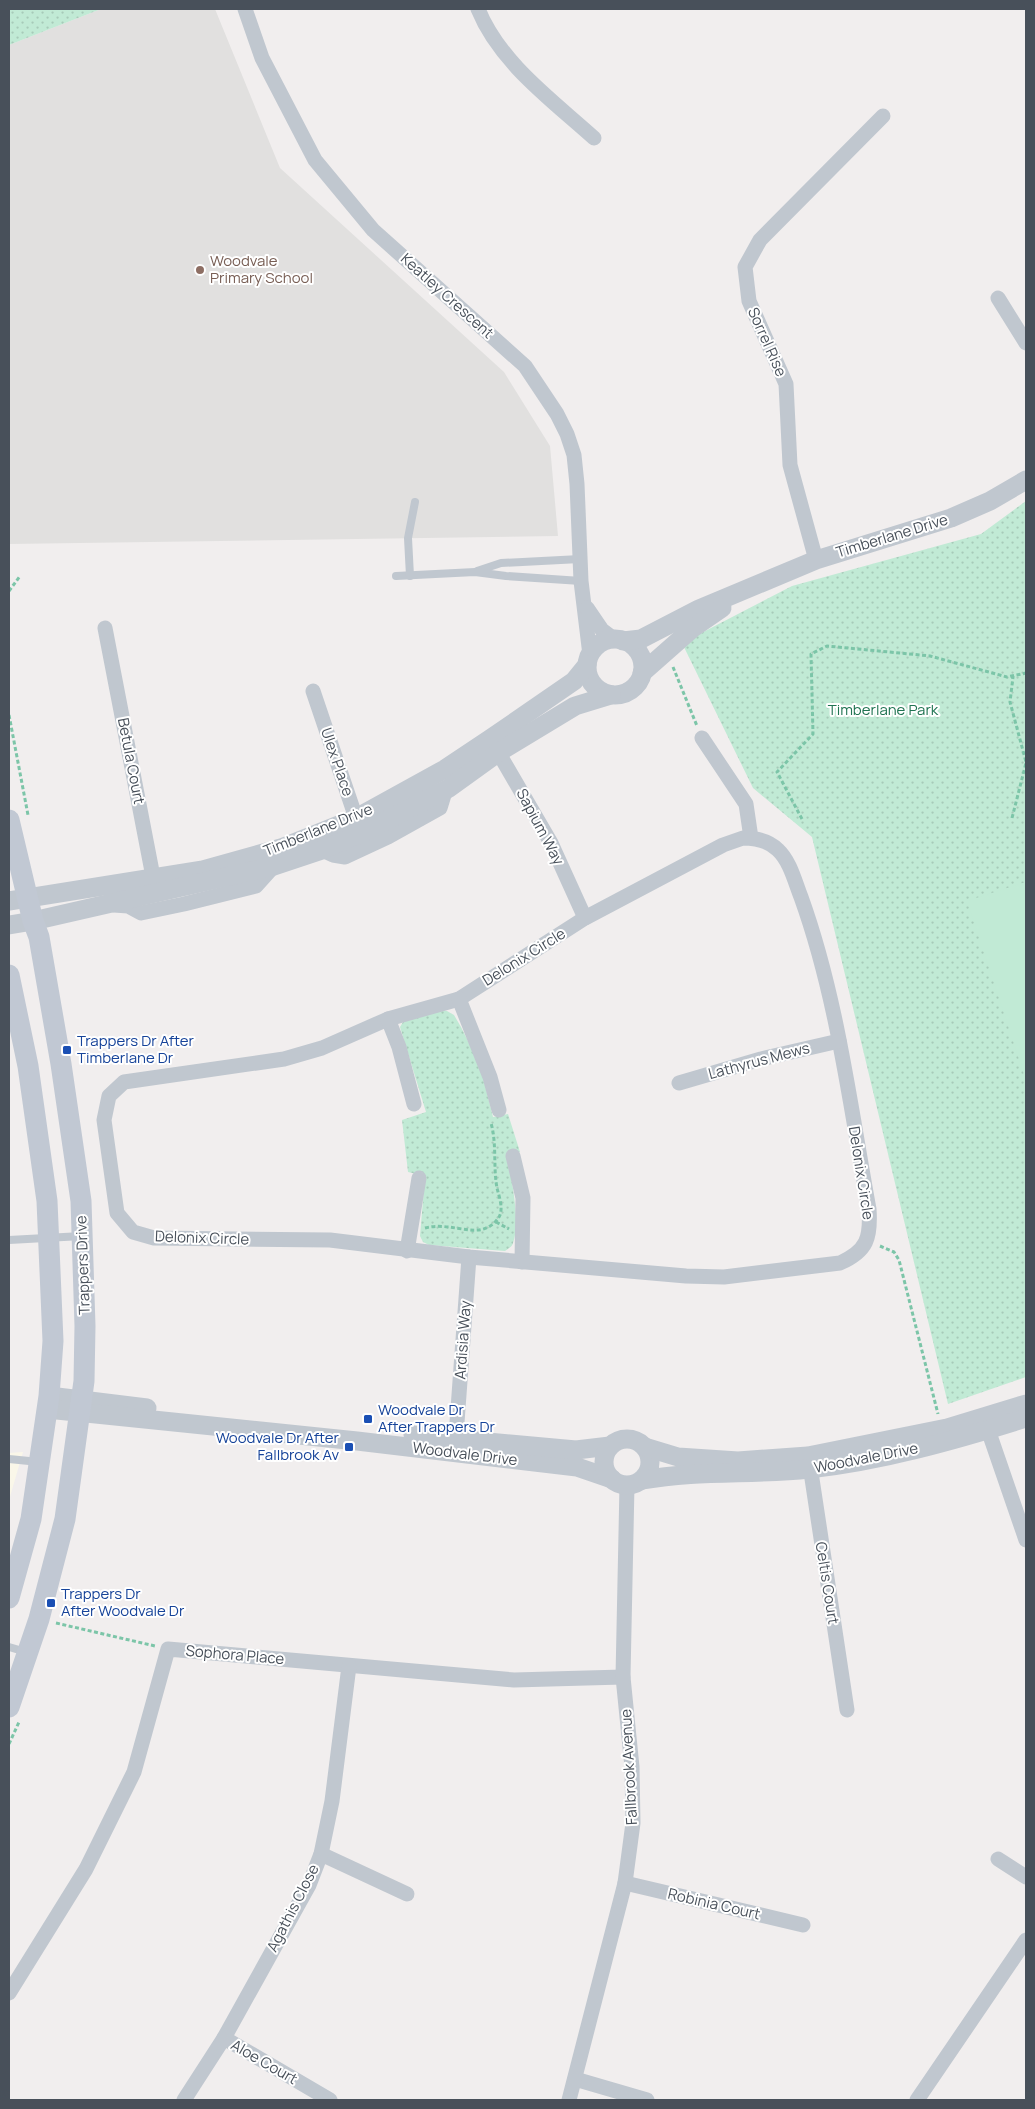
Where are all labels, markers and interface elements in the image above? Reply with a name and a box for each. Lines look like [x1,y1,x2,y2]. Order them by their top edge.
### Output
street label: Keatley Crescent [396,248,498,343]
place label: Woodvale Primary School [210,250,313,288]
marker: Woodvale Primary School [194,264,206,276]
street label: Sorrel Rise [743,304,792,380]
street label: Timberlane Drive [833,508,950,562]
park label: Timberlane Park [828,699,939,720]
street label: Betula Court [113,716,150,806]
street label: Ulex Place [316,725,359,799]
street label: Sapium Way [512,785,569,869]
street label: Timberlane Drive [260,798,376,861]
street label: Delonix Circle [478,923,570,990]
place label: Trappers Dr After Timberlane Dr [77,1030,195,1068]
street label: Lathyrus Mews [706,1037,812,1084]
marker: Trappers Dr After Timberlane Dr [61,1044,73,1056]
street label: Delonix Circle [844,1125,879,1221]
street label: Trappers Drive [70,1215,95,1315]
street label: Delonix Circle [154,1225,250,1250]
street label: Ardisia Way [449,1300,476,1380]
place label: Woodvale Dr After Trappers Dr [378,1399,496,1437]
marker: Woodvale Dr After Trappers Dr [362,1413,374,1425]
place label: Woodvale Dr After Fallbrook Av [216,1427,340,1465]
street label: Woodvale Drive [411,1437,519,1470]
street label: Woodvale Drive [812,1437,920,1478]
marker: Woodvale Dr After Fallbrook Av [343,1441,355,1453]
street label: Celtis Court [811,1540,844,1626]
place label: Trappers Dr After Woodvale Dr [61,1583,185,1621]
marker: Trappers Dr After Woodvale Dr [45,1597,57,1609]
street label: Sophora Place [185,1640,285,1669]
street label: Fallbrook Avenue [615,1708,642,1826]
street label: Agathis Close [261,1860,324,1955]
street label: Robinia Court [666,1883,762,1924]
street label: Aloe Court [227,2034,301,2089]

